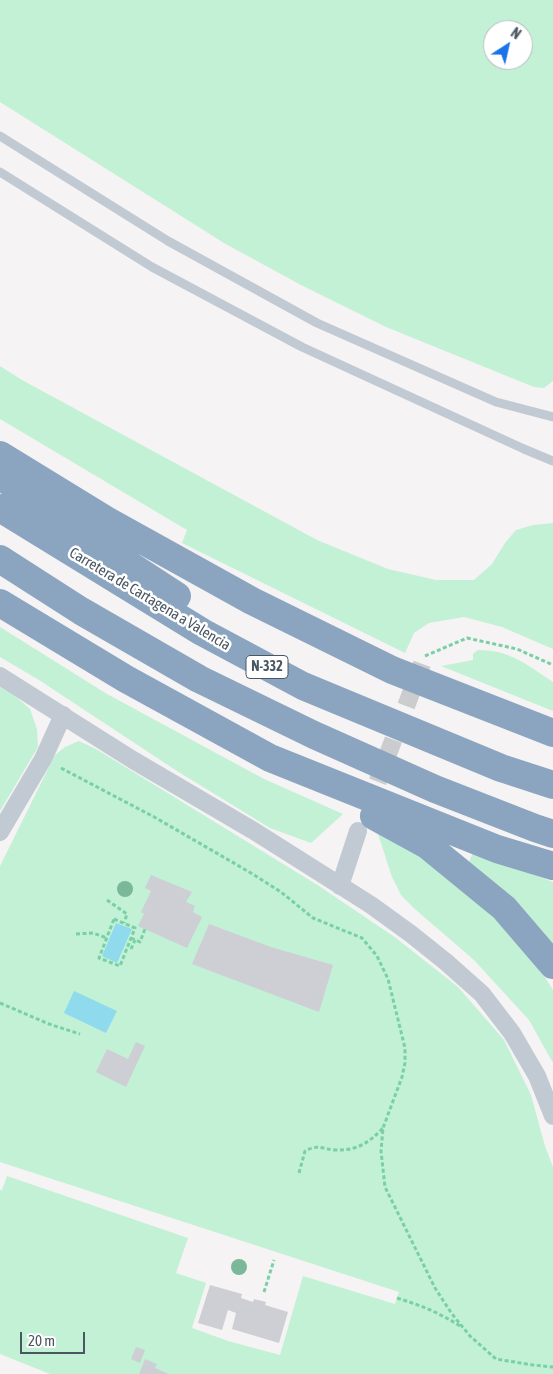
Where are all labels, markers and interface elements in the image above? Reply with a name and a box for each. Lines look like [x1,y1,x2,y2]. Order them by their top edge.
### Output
north arrow [483,20,533,70]
text: N [508,25,524,42]
street label: Carretera de Cartagena a Valencia [66,544,234,654]
road number: N-332 [246,656,288,679]
scale bar [22,1322,88,1354]
text: 20 m [28,1332,55,1349]

